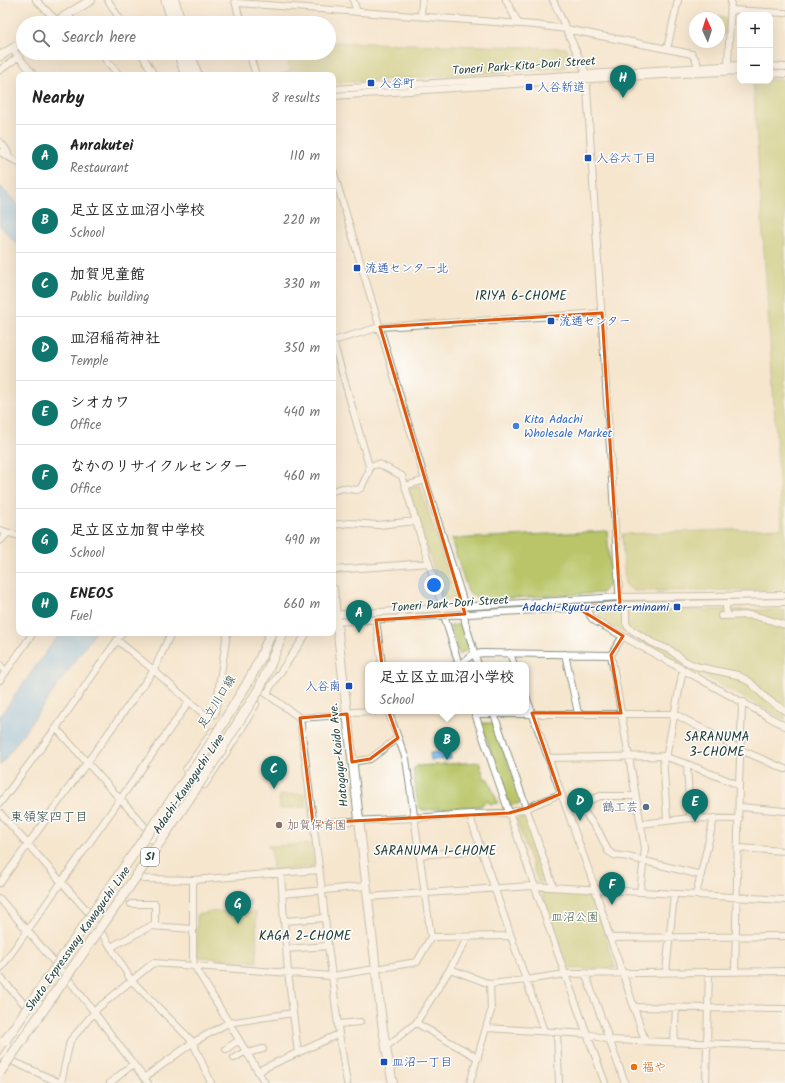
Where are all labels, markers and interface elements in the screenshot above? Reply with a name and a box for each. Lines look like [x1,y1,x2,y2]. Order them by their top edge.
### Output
north arrow [689,12,725,48]
map controls [737,12,773,84]
button: + [737,12,773,48]
search box [16,16,336,60]
text: Search here [62,26,136,50]
icon: search [30,27,52,49]
button: − [737,48,773,84]
street label: Toneri Park-Kita-Dori Street [452,51,597,80]
pin: H [610,65,636,98]
place label: 入谷町 [379,74,415,93]
marker: 入谷町 [366,78,376,88]
place label: 入谷新道 [537,78,585,97]
marker: 入谷新道 [524,82,534,92]
text: Nearby [32,85,84,112]
text: 8 results [271,88,320,109]
text: Anrakutei [70,134,134,158]
text: A [41,146,49,167]
text: 110 m [290,146,320,167]
place label: 入谷六丁目 [596,149,656,168]
marker: 入谷六丁目 [583,153,593,163]
text: Restaurant [70,158,129,179]
text: 足立区立皿沼小学校 [70,199,205,223]
text: B [41,210,49,231]
text: 220 m [283,210,320,231]
text: School [70,223,105,244]
place label: 流通センター北 [365,259,449,278]
text: 加賀児童館 [70,263,145,287]
marker: 流通センター北 [352,263,362,273]
text: C [41,274,49,295]
text: 330 m [283,274,320,295]
district label: IRIYA 6-CHOME [475,286,567,307]
text: Public building [70,287,149,308]
place label: 流通センター [559,312,631,331]
marker: 流通センター [546,316,556,326]
text: 皿沼稲荷神社 [70,327,160,351]
text: D [41,338,49,359]
text: 350 m [284,338,320,359]
text: Temple [70,351,108,372]
text: シオカワ [70,391,130,415]
text: E [41,402,49,423]
text: 440 m [284,402,320,423]
place label: Kita Adachi Wholesale Market [524,410,613,443]
text: Office [70,415,101,436]
marker: Kita Adachi Wholesale Market [511,421,521,431]
text: なかのリサイクルセンター [70,455,248,479]
text: F [41,466,49,487]
text: 460 m [284,466,320,487]
text: Office [70,479,101,500]
text: 足立区立加賀中学校 [70,519,205,543]
text: G [41,530,49,551]
text: 490 m [284,530,320,551]
text: School [70,543,105,564]
your location [424,575,444,595]
text: ENEOS [70,582,114,606]
street label: Toneri Park-Dori Street [391,590,510,618]
text: H [41,594,49,615]
text: 660 m [283,594,320,615]
place label: Adachi-Ryutu-center-minami [522,598,670,617]
pin: A [346,600,372,633]
marker: Adachi-Ryutu-center-minami [672,602,682,612]
text: Fuel [70,606,92,627]
popup [365,662,529,714]
text: 足立区立皿沼小学校 [379,666,515,690]
street label: 足立川口線 [193,672,241,732]
place label: 入谷南 [305,677,341,696]
marker: 入谷南 [344,681,354,691]
text: School [379,690,414,711]
street label: Hatogaya-Kaido Ave. [324,702,354,808]
pin: B [434,727,460,760]
district label: SARANUMA 3-CHOME [684,727,750,763]
street label: Adachi-Kawaguchi Line [148,729,230,838]
pin: C [261,756,287,789]
pin: D [567,788,593,821]
pin: E [682,789,708,822]
place label: 鶴工芸 [602,798,638,817]
marker: 鶴工芸 [641,802,651,812]
district label: 東領家四丁目 [10,807,88,828]
place label: 加賀保育園 [287,816,347,835]
marker: 加賀保育園 [274,820,284,830]
district label: SARANUMA 1-CHOME [374,841,497,862]
road number: S1 [141,848,159,866]
street label: Shuto Expressway Kawaguchi Line [20,862,136,1016]
pin: F [599,872,625,905]
pin: G [225,891,251,924]
park label: 皿沼公園 [551,908,599,927]
district label: KAGA 2-CHOME [259,926,352,947]
place label: 皿沼一丁目 [392,1053,452,1072]
marker: 皿沼一丁目 [379,1057,389,1067]
place label: 福や [642,1058,666,1077]
marker: 福や [629,1062,639,1072]

